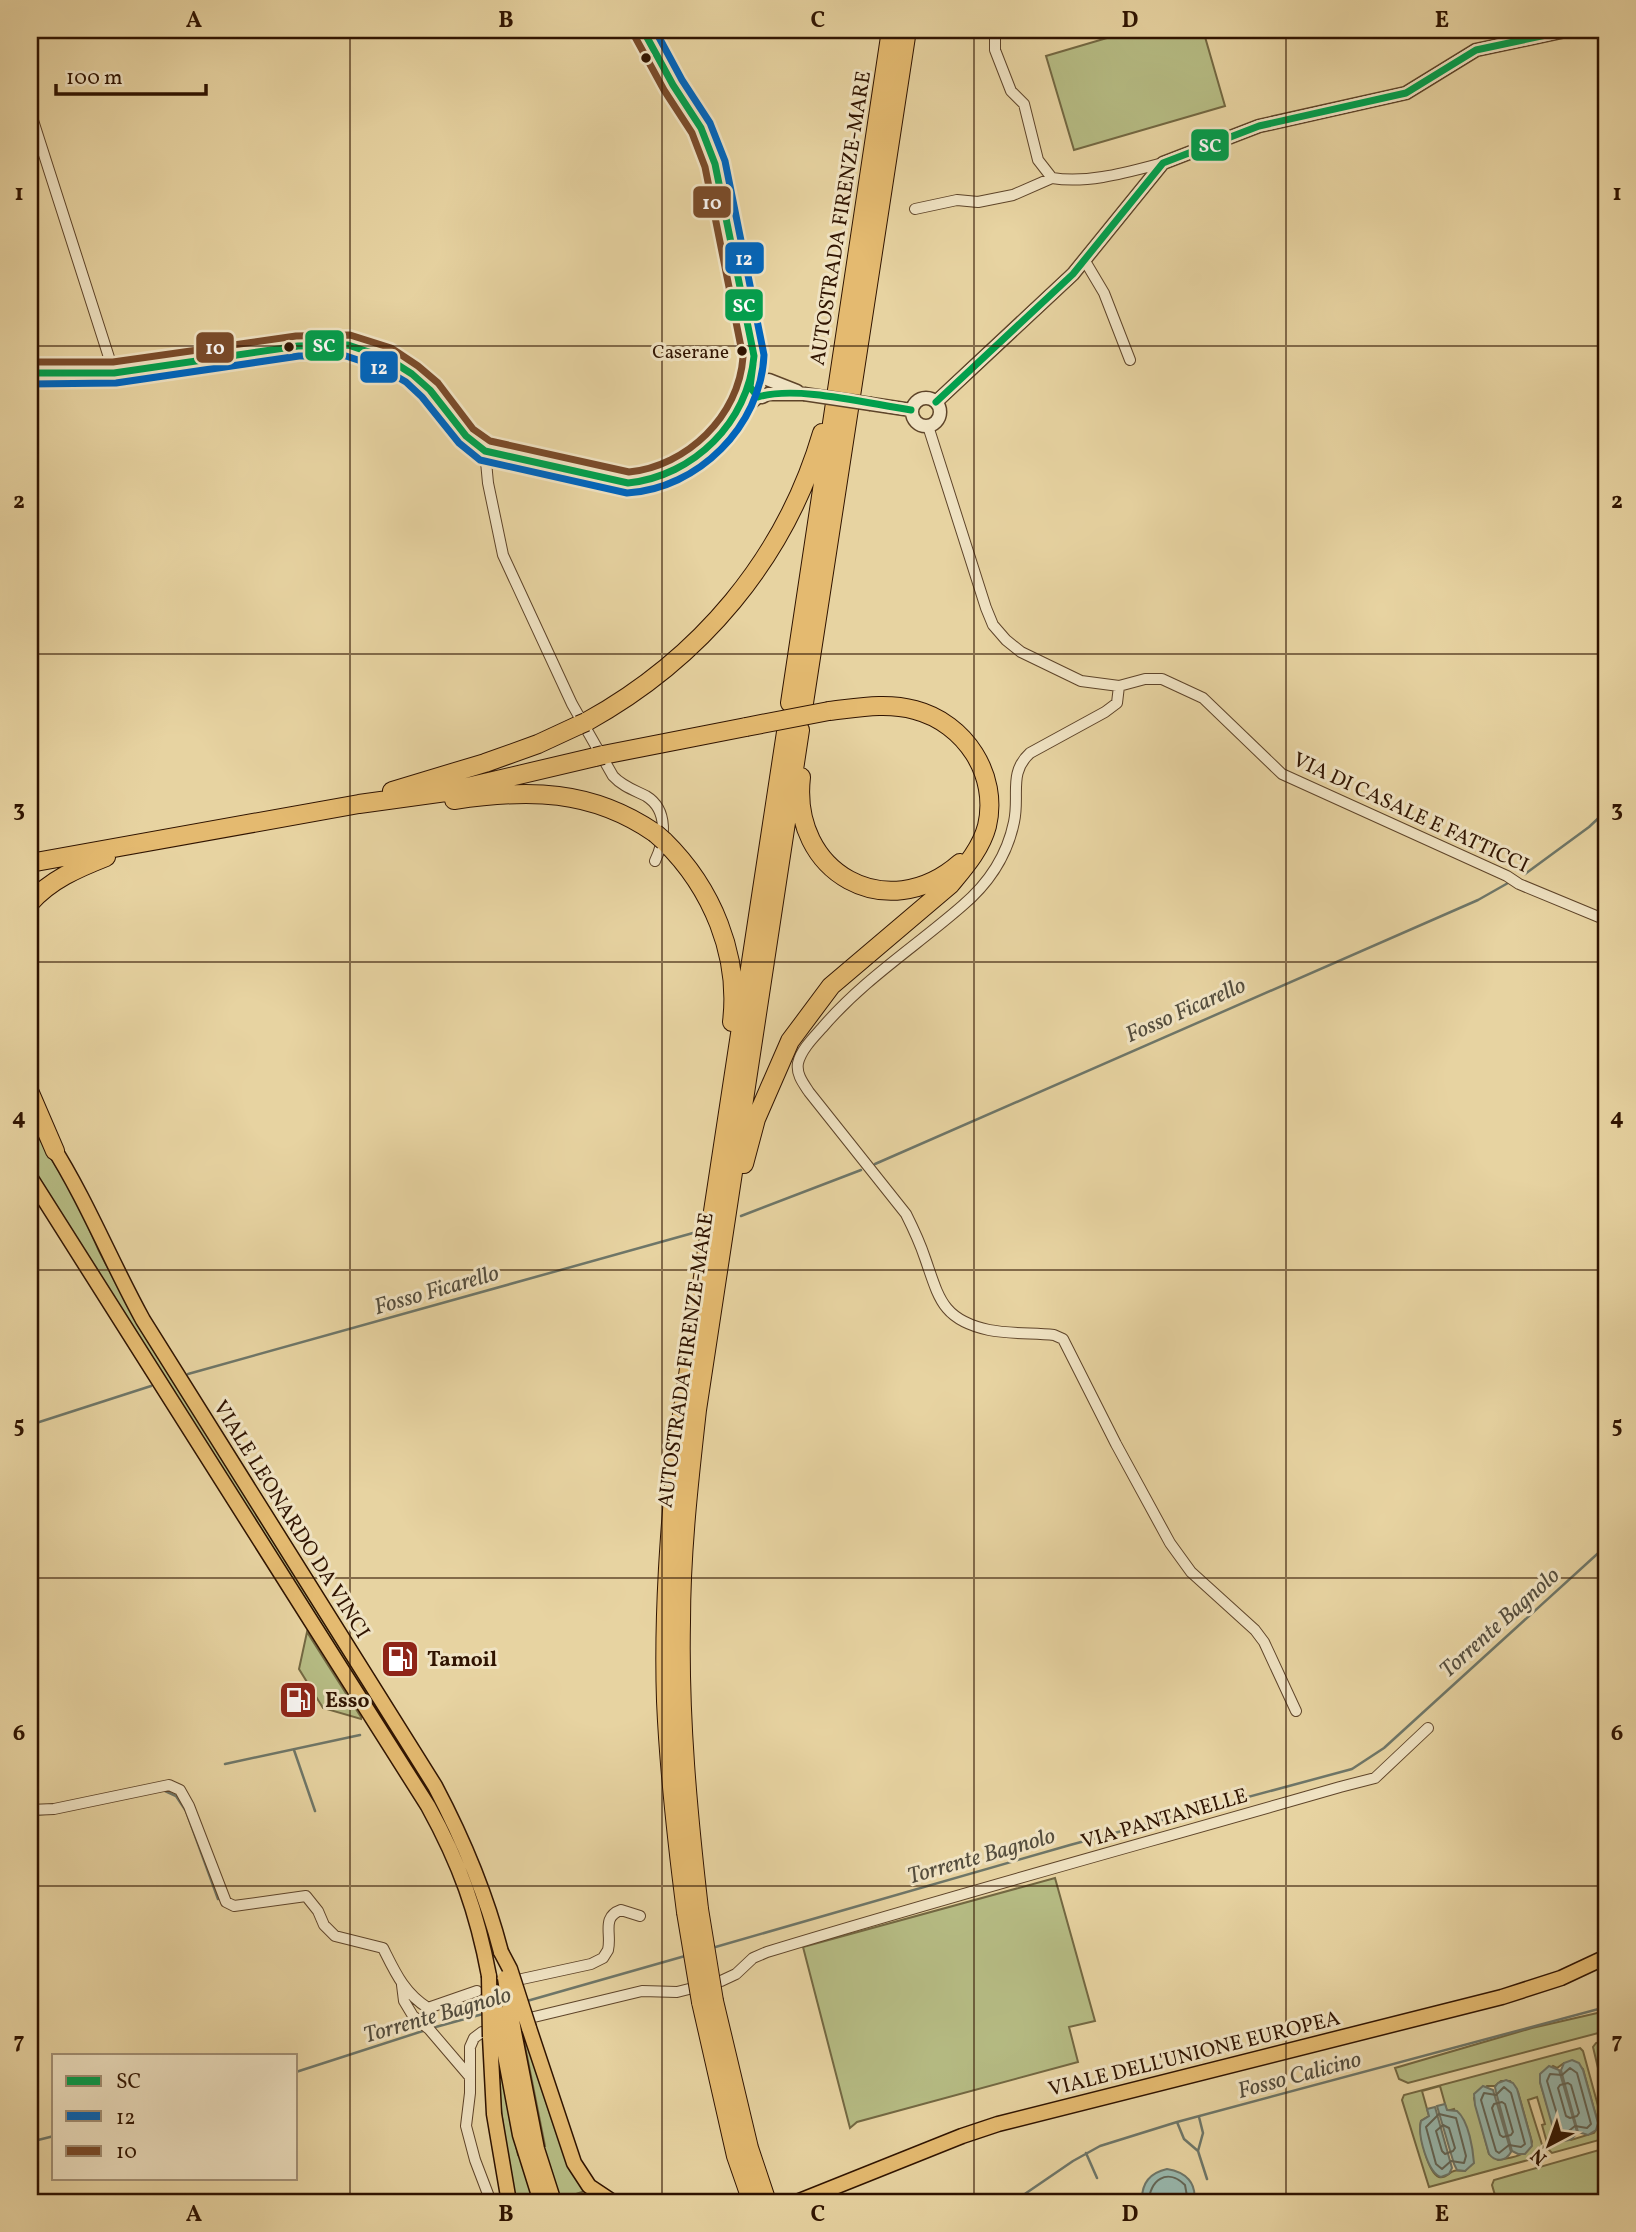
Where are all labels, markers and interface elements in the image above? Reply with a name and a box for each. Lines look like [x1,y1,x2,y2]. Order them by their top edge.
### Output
text: A [186,5,202,37]
text: B [498,5,514,37]
text: C [811,5,825,37]
text: D [1122,5,1139,37]
text: E [1435,5,1449,37]
unlabelled marker [639,51,653,65]
scale bar [56,52,206,96]
text: 100 m [66,64,123,93]
street label: AUTOSTRADA FIRENZE-MARE [804,69,879,368]
line badge: SC [1190,128,1230,162]
text: SC [1199,134,1221,160]
text: 1 [14,178,24,210]
text: 1 [1612,178,1622,210]
line badge: 10 [692,185,732,219]
text: 10 [702,191,722,217]
line badge: 12 [724,241,765,275]
text: 12 [735,247,753,273]
line badge: SC [724,288,764,322]
text: SC [733,294,755,320]
line badge: SC [304,329,345,362]
line badge: 10 [195,331,235,364]
text: SC [313,334,335,360]
text: 10 [205,336,225,362]
unlabelled marker [282,340,296,354]
place label: Caserane [652,340,729,366]
marker: Caserane [735,344,749,358]
line badge: 12 [359,350,399,384]
text: 12 [370,356,388,382]
text: 2 [13,486,25,518]
text: 2 [1611,486,1623,518]
street label: VIA DI CASALE E FATTICCI [1288,746,1533,881]
text: 3 [13,794,25,826]
text: 3 [1611,794,1623,826]
water label: Fosso Ficarello [1121,970,1252,1052]
text: 4 [12,1102,26,1134]
text: 4 [1610,1102,1624,1134]
street label: AUTOSTRADA FIRENZE-MARE [651,1211,722,1510]
water label: Fosso Ficarello [370,1258,503,1324]
street label: VIALE LEONARDO DA VINCI [205,1395,376,1644]
text: 5 [13,1410,25,1442]
text: 5 [1611,1410,1623,1442]
water label: Torrente Bagnolo [1433,1560,1568,1686]
fuel station icon: Tamoil [379,1638,421,1680]
place label: Tamoil [427,1646,497,1675]
fuel station icon: Esso [277,1679,319,1721]
place label: Esso [325,1687,370,1716]
text: 6 [13,1718,25,1750]
text: 6 [1611,1718,1623,1750]
street label: VIA PANTANELLE [1078,1782,1251,1857]
water label: Torrente Bagnolo [904,1820,1060,1893]
water label: Torrente Bagnolo [360,1979,516,2052]
street label: VIALE DELL'UNIONE EUROPEA [1046,2004,1343,2105]
text: 7 [14,2026,25,2058]
text: 7 [1612,2026,1623,2058]
water label: Fosso Calicino [1234,2044,1365,2108]
legend [52,2054,298,2180]
text: SC [116,2068,141,2097]
text: 12 [116,2104,135,2133]
north arrow [1514,2110,1584,2180]
text: 10 [116,2138,137,2167]
text: N [1525,2142,1553,2171]
text: A [186,2199,202,2231]
text: B [498,2199,514,2231]
text: C [811,2199,825,2231]
text: D [1122,2199,1139,2231]
text: E [1435,2199,1449,2231]

